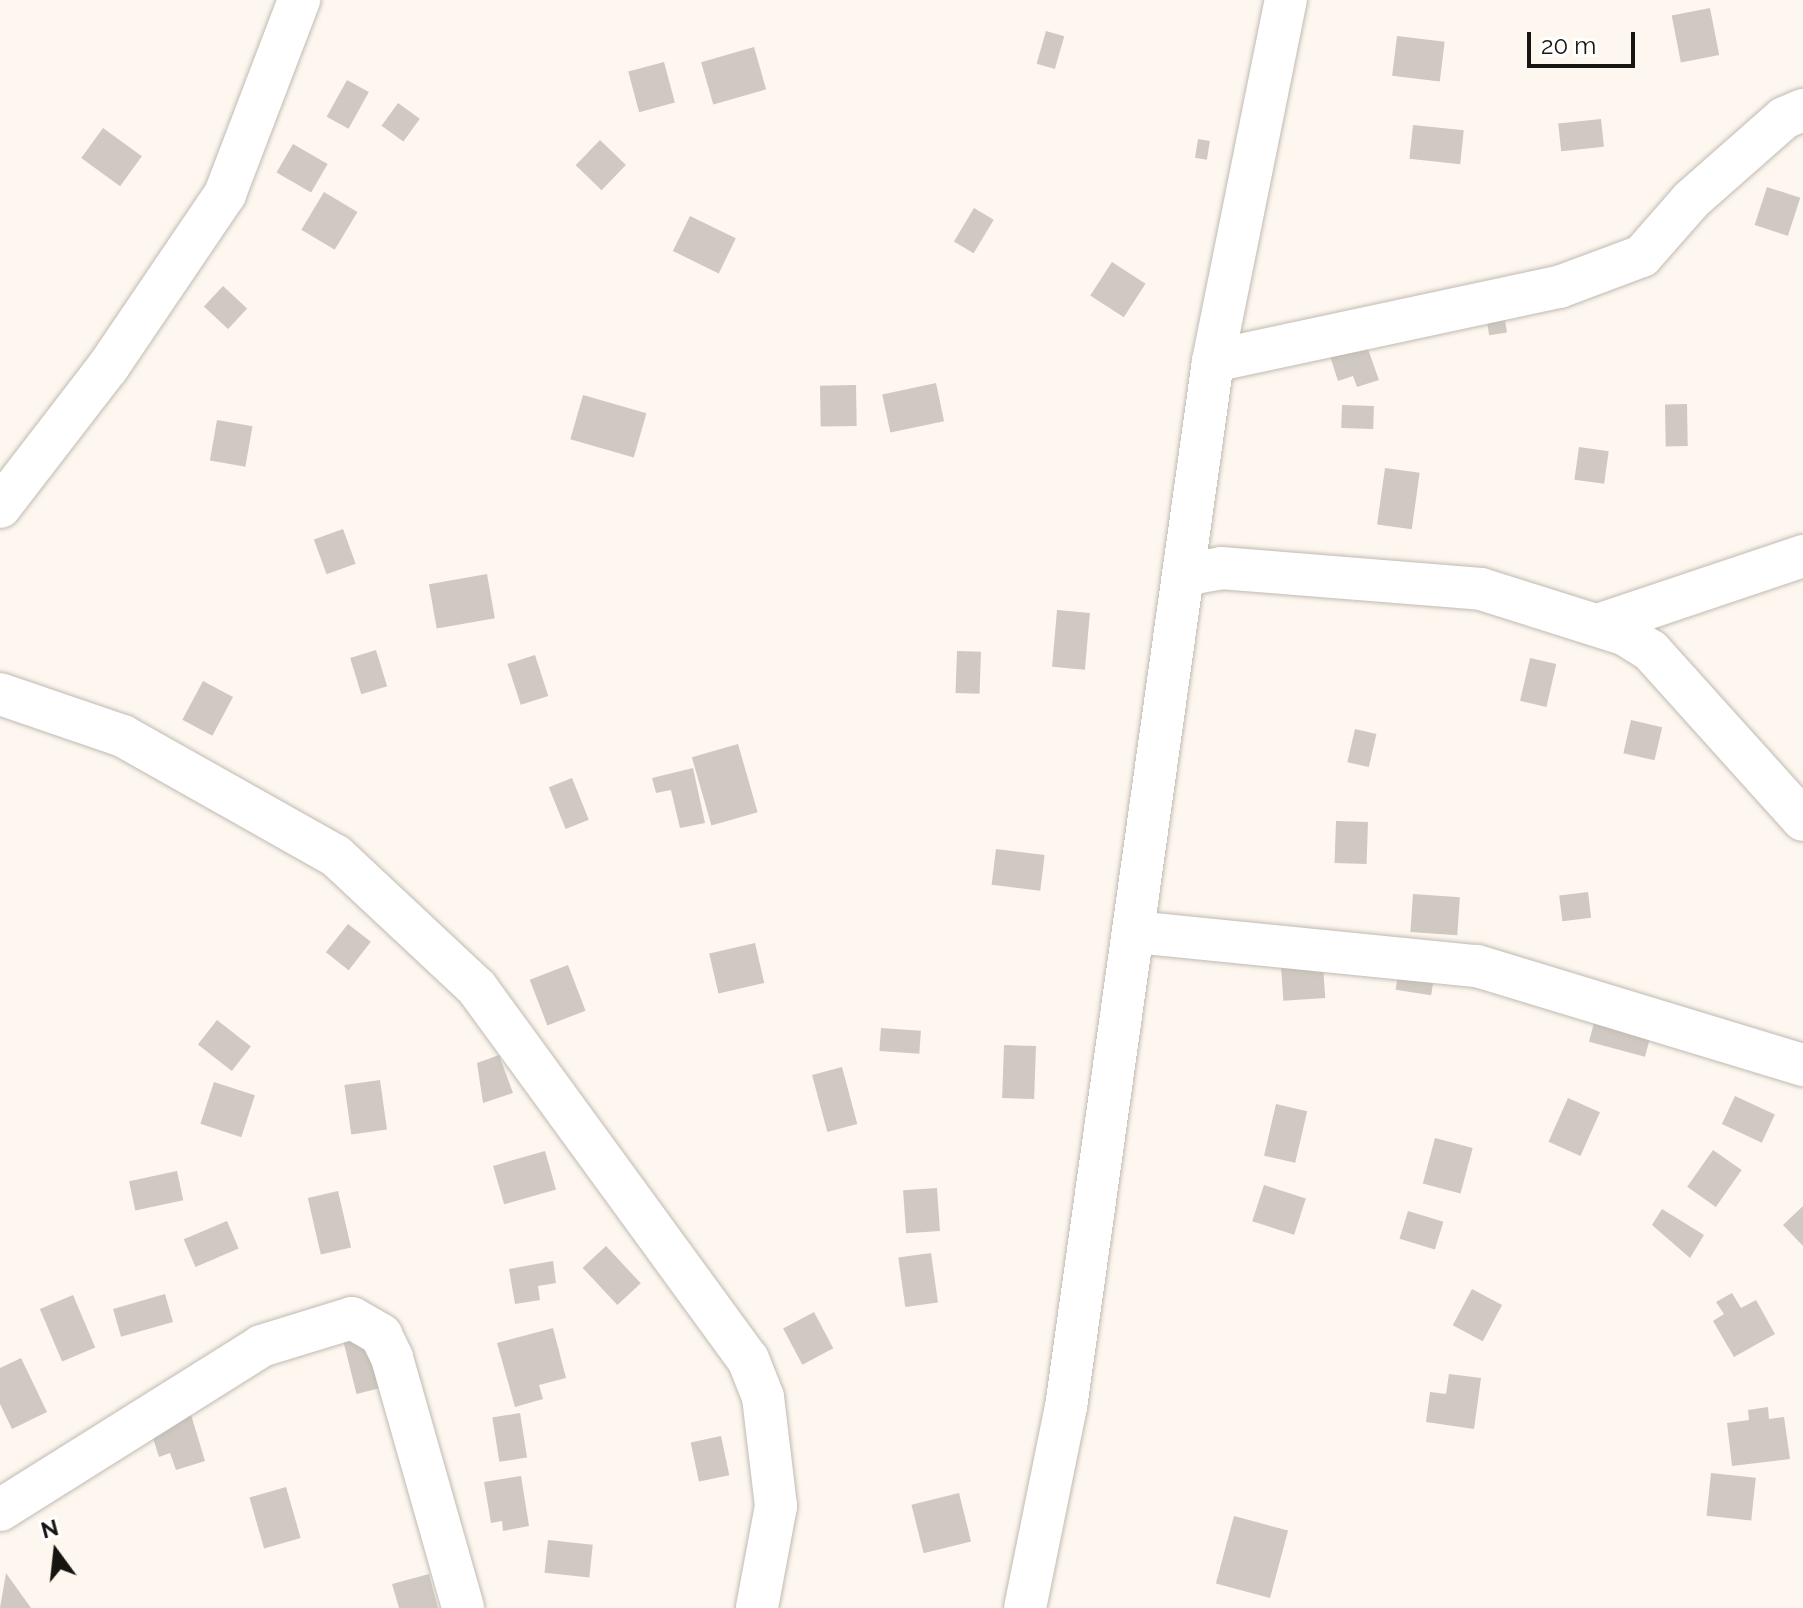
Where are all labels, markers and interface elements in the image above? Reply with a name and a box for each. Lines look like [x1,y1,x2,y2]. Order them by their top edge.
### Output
scale bar [1531,16,1639,66]
text: 20 m [1541,31,1596,60]
north arrow [16,1512,96,1592]
text: N [38,1514,61,1544]

